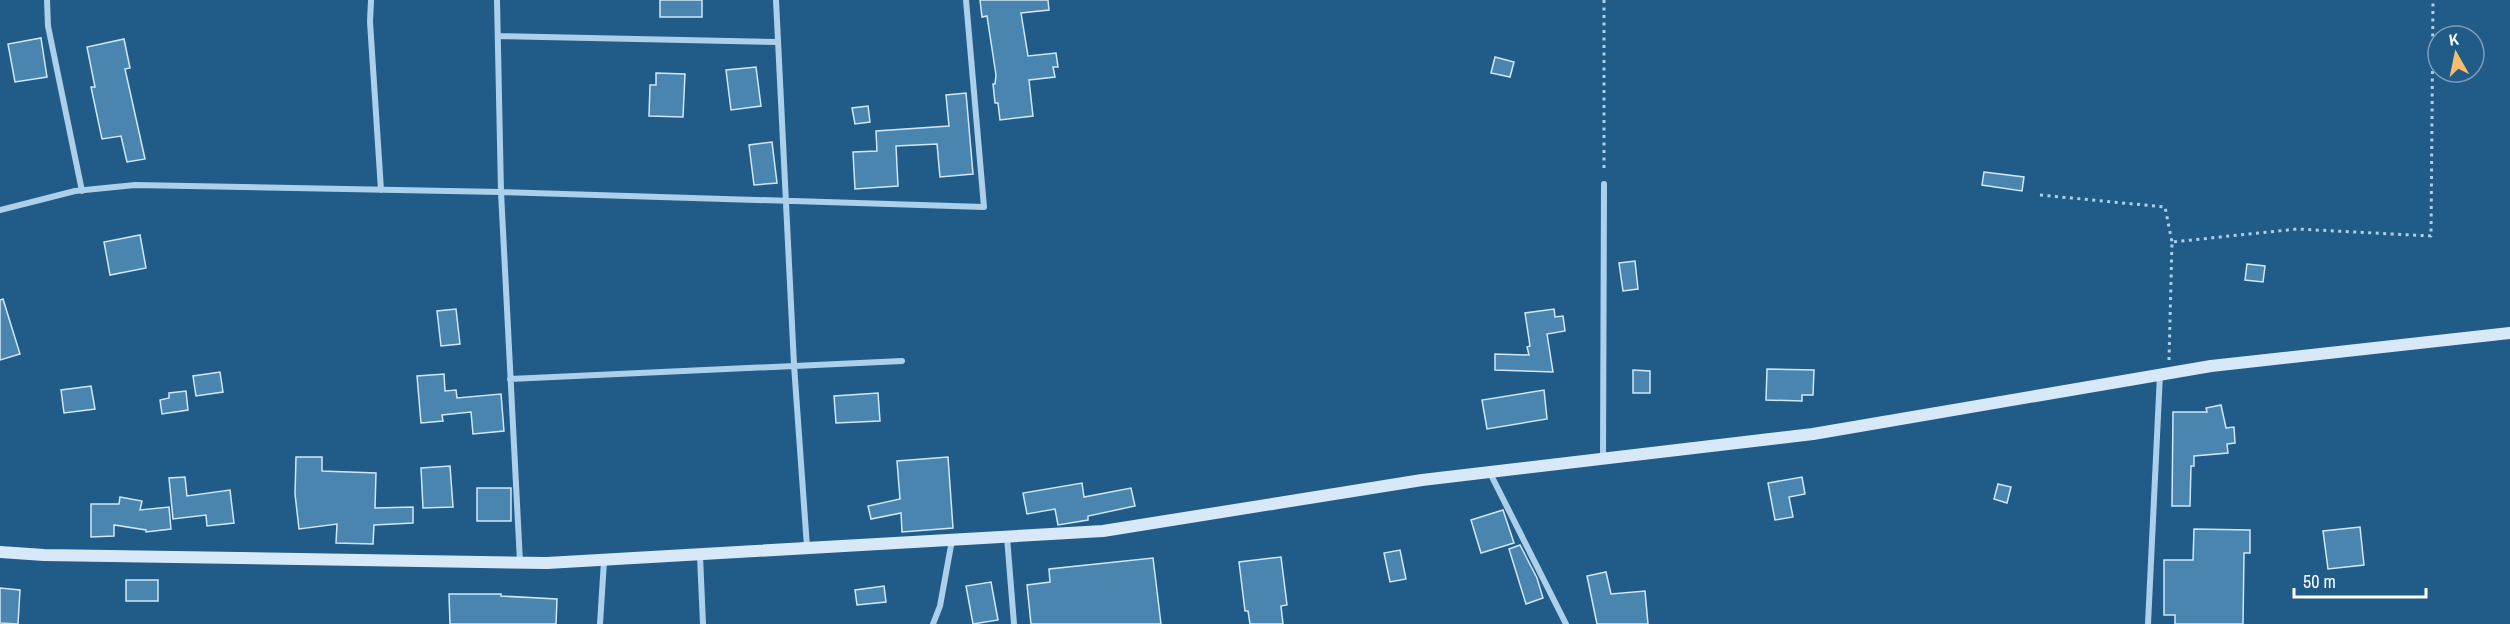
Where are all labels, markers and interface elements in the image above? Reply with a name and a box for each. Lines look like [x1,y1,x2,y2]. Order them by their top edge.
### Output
north arrow [2426,24,2486,84]
text: K [2447,27,2461,51]
scale bar [2294,561,2426,599]
text: 50 m [2303,569,2336,594]

